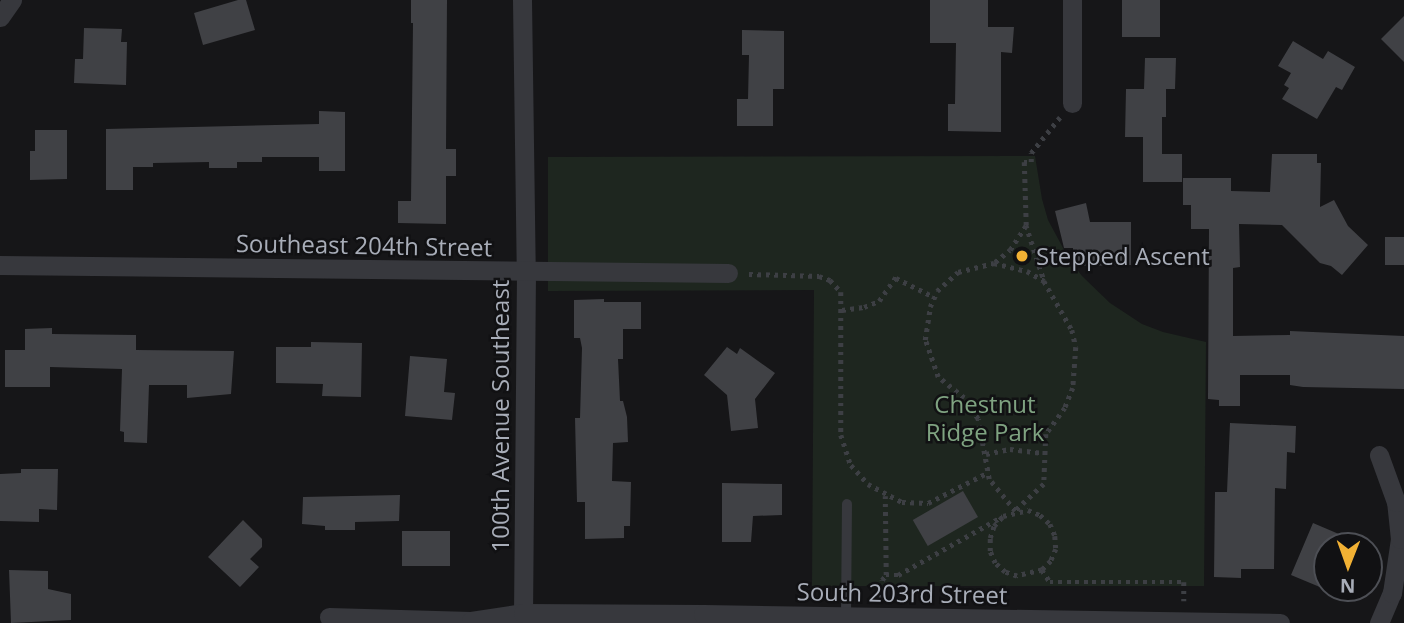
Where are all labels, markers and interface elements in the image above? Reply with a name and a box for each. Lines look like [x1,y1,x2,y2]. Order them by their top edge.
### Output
street label: Southeast 204th Street [236,228,492,262]
place label: Stepped Ascent [1036,242,1210,270]
marker: Stepped Ascent [1014,248,1030,264]
street label: 100th Avenue Southeast [486,280,514,552]
park label: Chestnut Ridge Park [926,390,1044,446]
north arrow [1313,532,1383,602]
text: N [1340,573,1356,599]
street label: South 203rd Street [796,577,1008,609]

